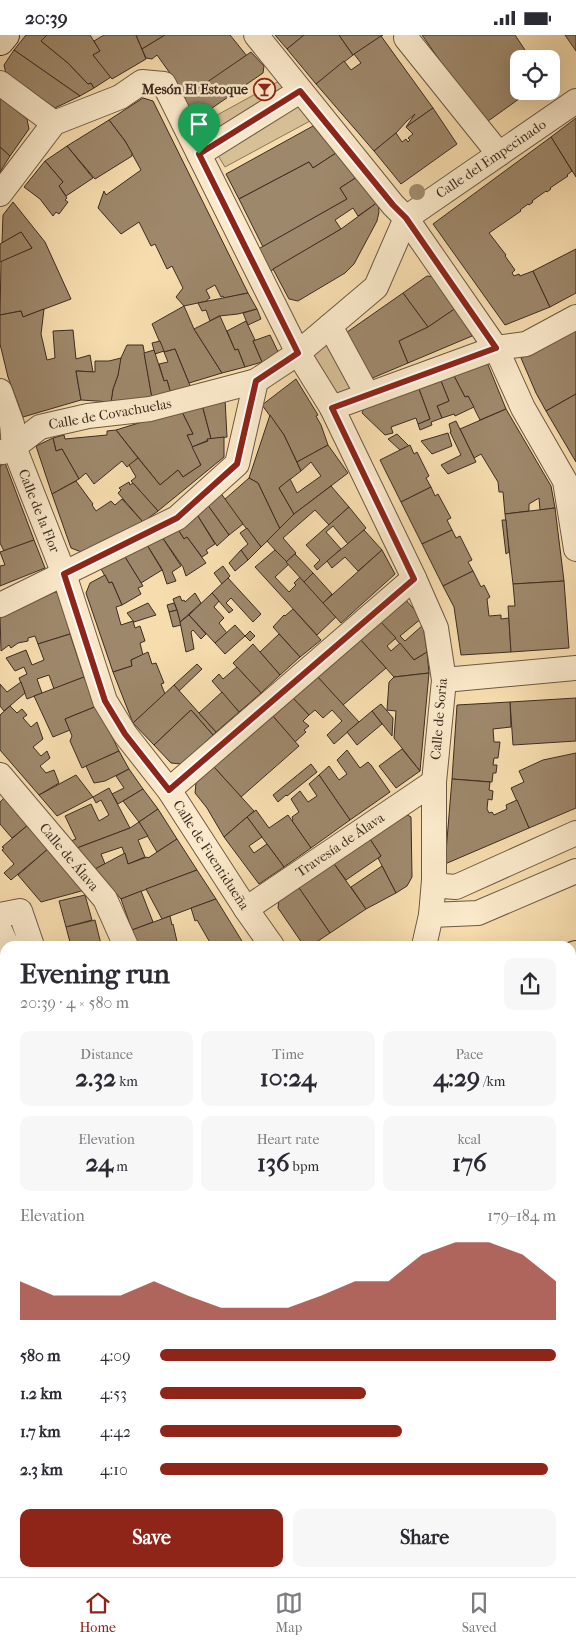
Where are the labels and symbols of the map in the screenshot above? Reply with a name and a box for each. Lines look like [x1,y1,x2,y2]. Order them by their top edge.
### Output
bar icon: Mesón El Estoque [252,77,276,101]
place label: Mesón El Estoque [141,81,248,98]
pin [178,103,220,154]
street label: Calle del Empecinado [433,116,549,202]
street label: Calle de Covachuelas [47,395,173,433]
street label: Calle de la Flor [14,467,64,555]
street label: Calle de Soria [427,677,451,760]
street label: Calle de Fuentidueña [169,797,253,913]
street label: Travesía de Álava [292,808,388,881]
street label: Calle de Álava [36,819,103,895]

